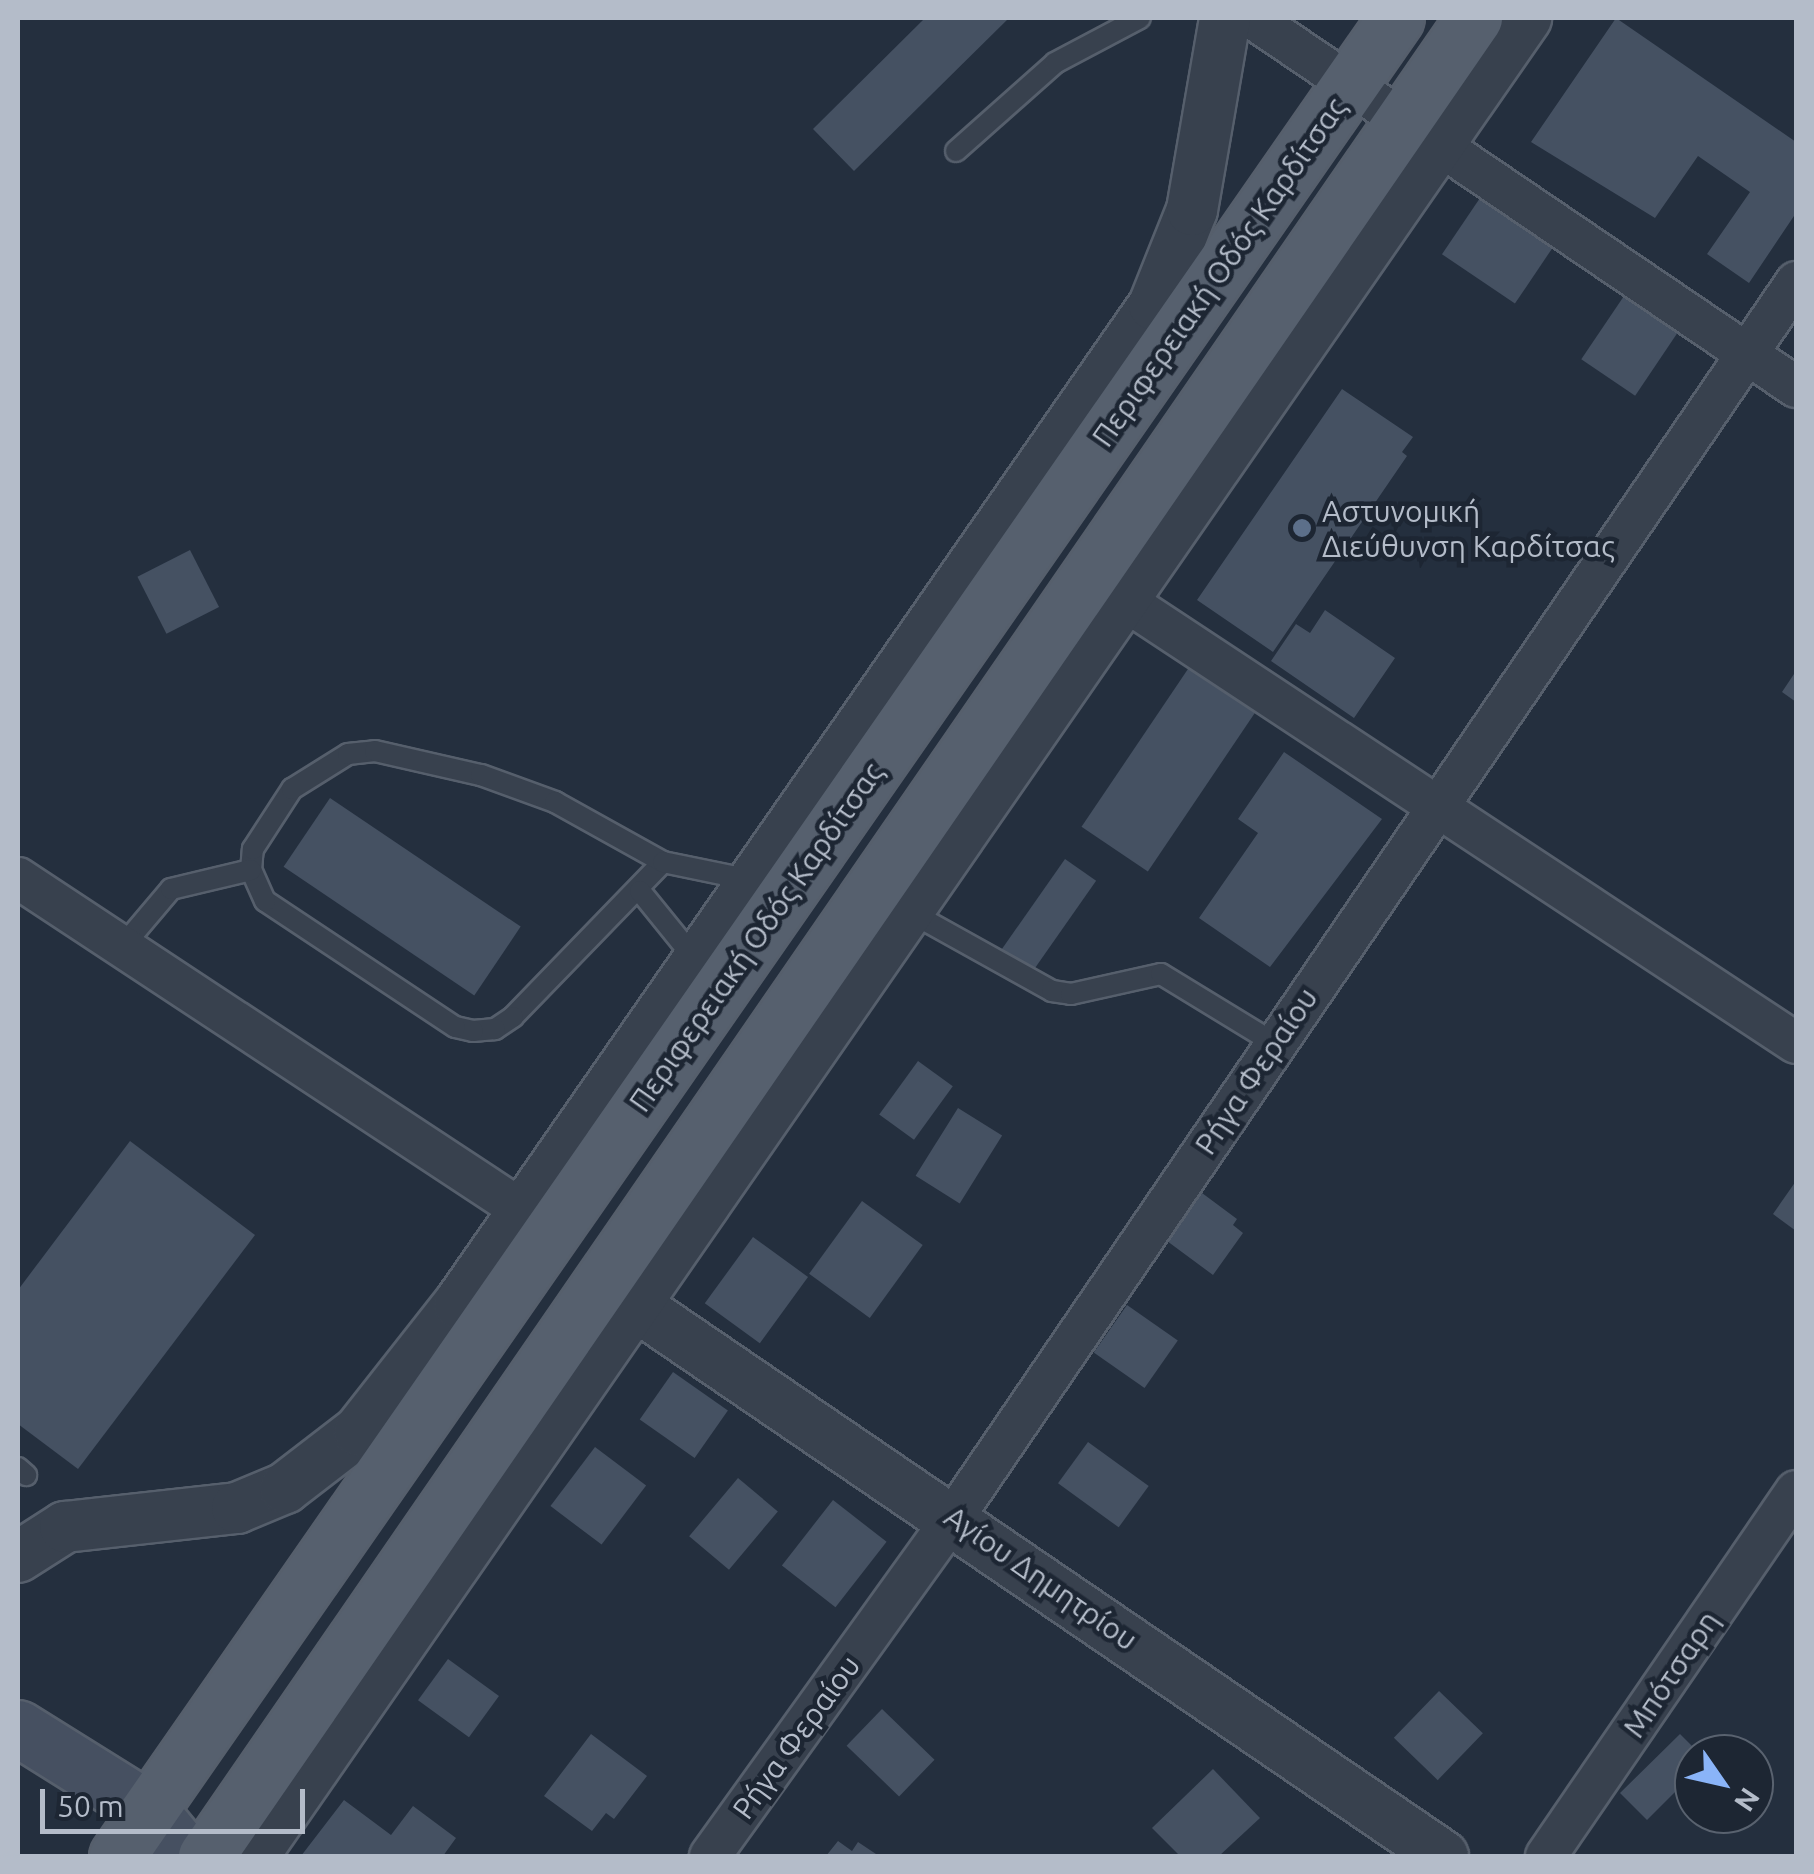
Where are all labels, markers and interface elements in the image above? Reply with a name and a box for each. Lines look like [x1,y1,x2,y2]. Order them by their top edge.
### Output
street label: Περιφερειακή Οδός Καρδίτσας [1084,91,1354,453]
place label: Αστυνομική Διεύθυνση Καρδίτσας [1322,493,1615,564]
marker: Αστυνομική Διεύθυνση Καρδίτσας [1291,517,1313,539]
street label: Περιφερειακή Οδός Καρδίτσας [621,756,891,1118]
street label: Ρήγα Φεραίου [1187,981,1325,1161]
street label: Αγίου Δημητρίου [938,1498,1144,1658]
street label: Μπότσαρη [1616,1604,1726,1744]
street label: Ρήγα Φεραίου [725,1648,867,1826]
north arrow [1674,1734,1774,1834]
scale bar [45,1769,310,1831]
text: N [1729,1783,1766,1817]
text: 50 m [57,1789,124,1823]

